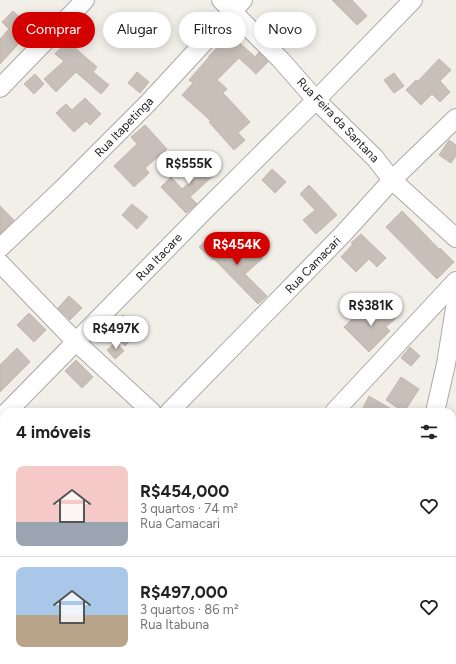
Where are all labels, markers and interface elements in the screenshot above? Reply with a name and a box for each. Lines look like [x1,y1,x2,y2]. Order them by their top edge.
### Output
chip: Comprar [12,12,95,48]
chip: Alugar [103,12,171,48]
chip: Filtros [179,12,246,48]
chip: Novo [254,12,316,48]
street label: Rua Feira da Santana [294,75,382,165]
street label: Rua Itapetinga [92,94,156,160]
pin: R$555K [156,151,222,185]
text: R$555K [166,156,212,171]
street label: Rua Itacare [133,230,185,284]
pin: R$454K [204,232,270,266]
street label: Rua Camacari [282,234,344,296]
text: R$454K [213,237,261,252]
pin: R$381K [338,293,404,327]
text: R$381K [349,298,393,313]
pin: R$497K [83,316,149,350]
text: R$497K [92,321,140,336]
icon: filters [418,421,440,443]
text: 4 imóveis [16,422,91,442]
text: R$454,000 [140,481,229,501]
icon: home [48,482,96,530]
icon: heart [418,495,440,517]
text: 3 quartos · 74 m² [140,501,238,516]
text: Rua Camacari [140,516,220,531]
text: R$497,000 [140,582,228,602]
icon: home [48,583,96,631]
icon: heart [418,596,440,618]
text: 3 quartos · 86 m² [140,602,239,617]
text: Rua Itabuna [140,617,209,632]

